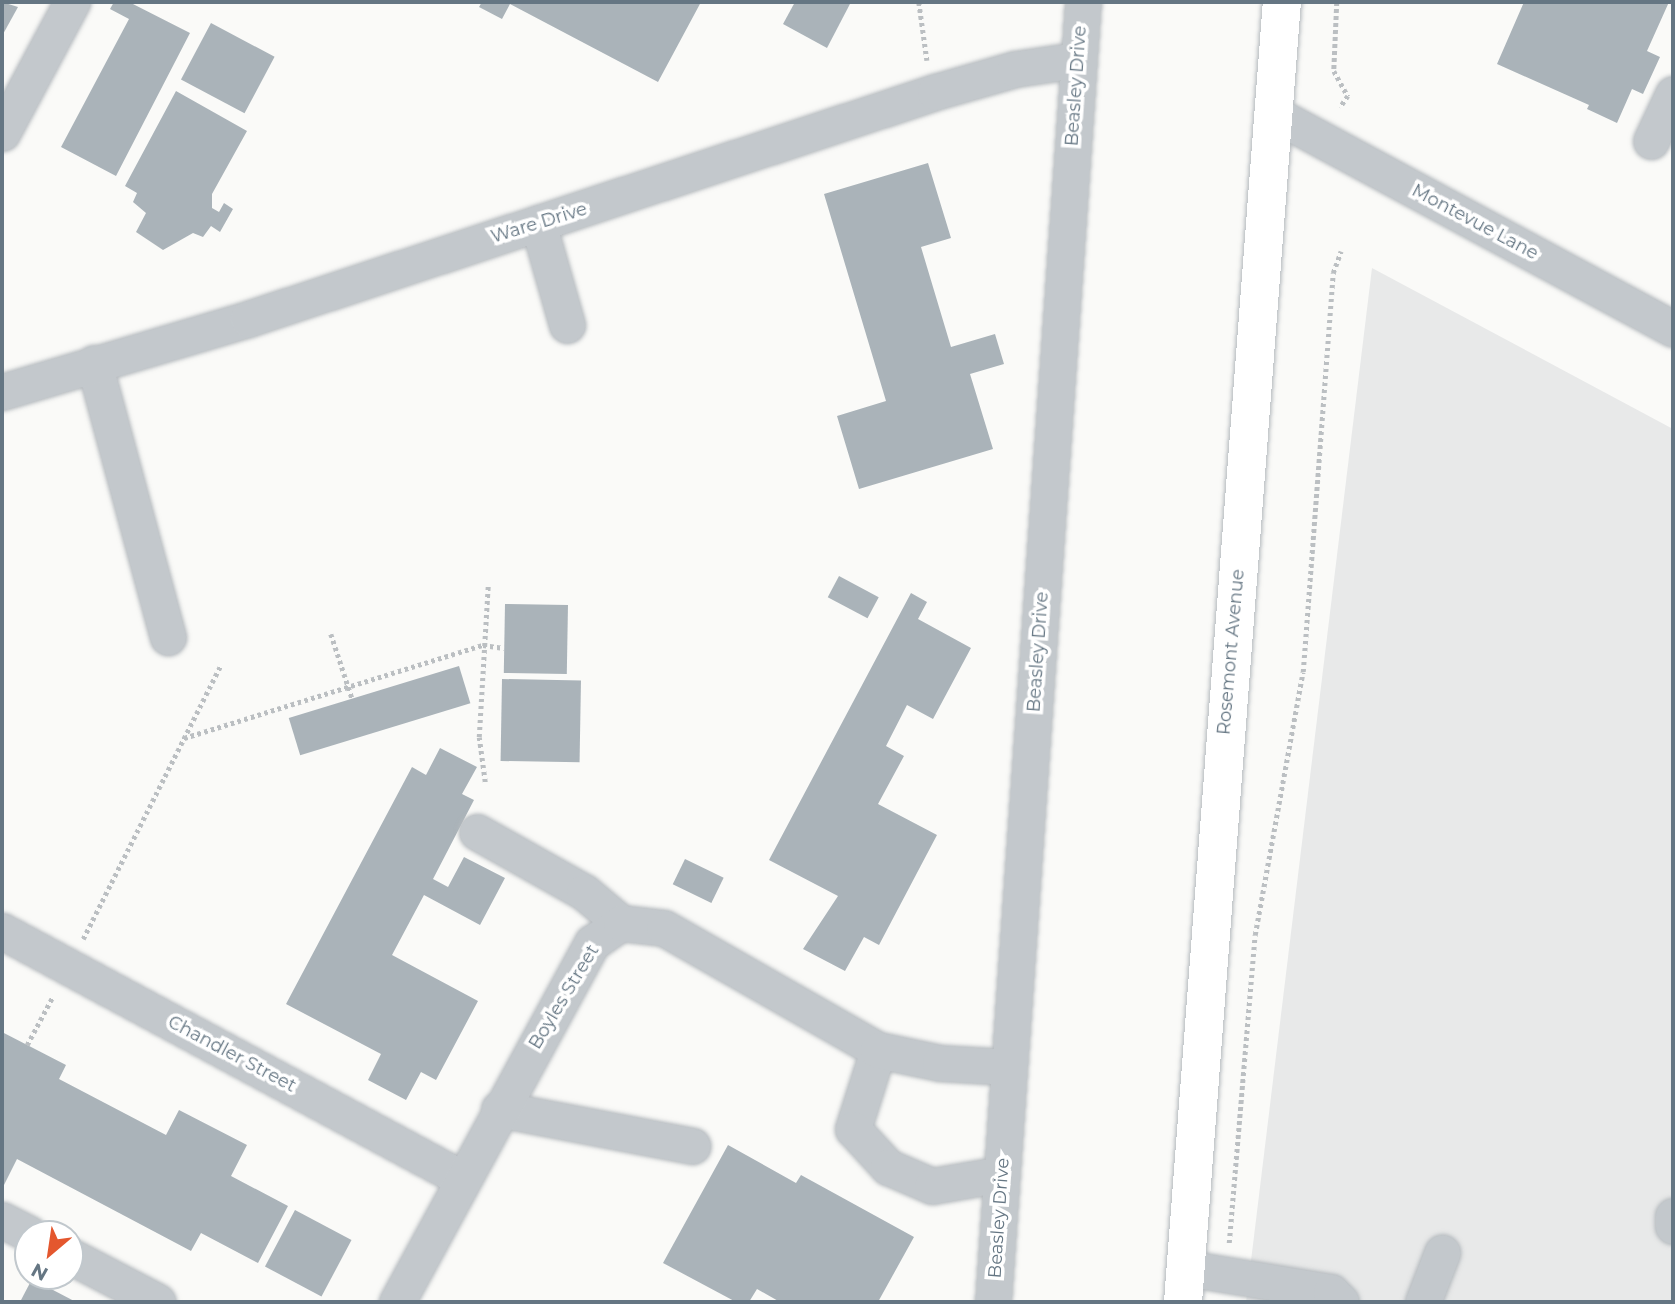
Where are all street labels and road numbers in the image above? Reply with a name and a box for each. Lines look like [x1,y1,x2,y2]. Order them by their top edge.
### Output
street label: Beasley Drive [1061,25,1091,147]
street label: Montevue Lane [1408,180,1542,264]
street label: Ware Drive [488,198,590,248]
street label: Rosemont Avenue [1213,568,1249,736]
street label: Beasley Drive [1023,591,1053,713]
street label: Boyles Street [524,941,604,1053]
street label: Chandler Street [164,1011,300,1097]
street label: Beasley Drive [984,1157,1014,1279]

